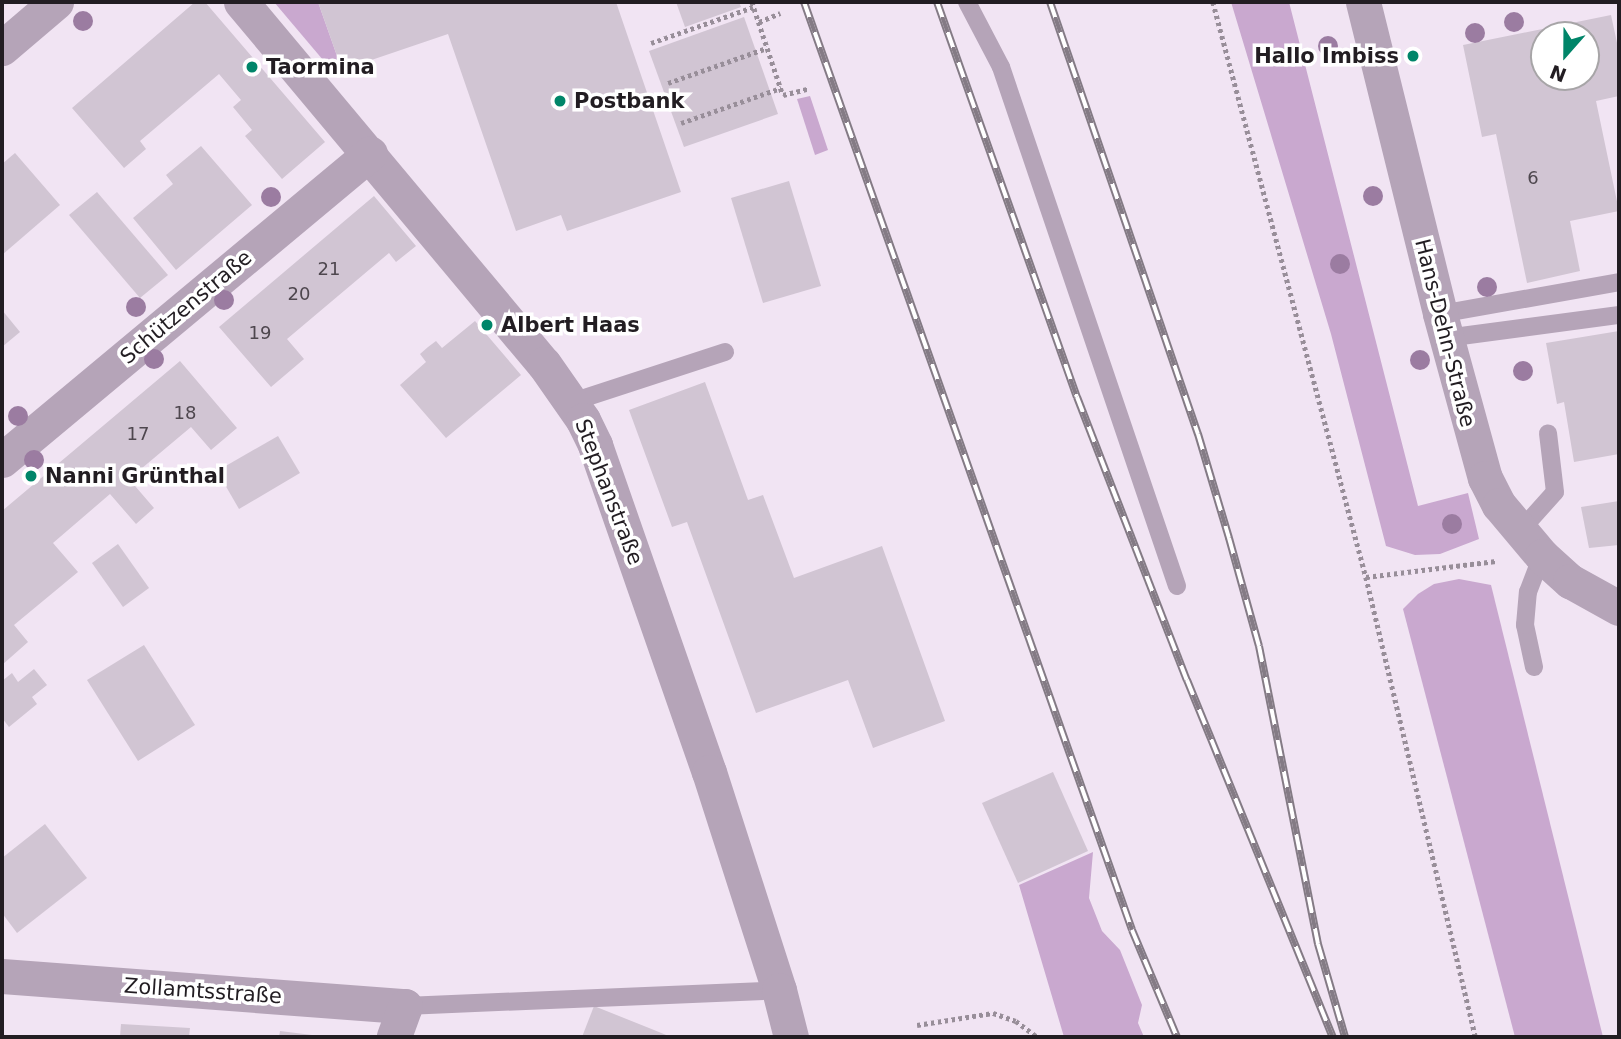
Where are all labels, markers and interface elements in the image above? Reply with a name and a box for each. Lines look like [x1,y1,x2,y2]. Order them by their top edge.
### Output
north arrow [1530,21,1600,91]
place label: Hallo Imbiss [1254,43,1399,69]
marker: Hallo Imbiss [1405,48,1421,64]
place label: Taormina [266,54,375,80]
marker: Taormina [244,59,260,75]
text: N [1547,61,1570,87]
place label: Postbank [574,88,684,114]
marker: Postbank [552,93,568,109]
house number: 6 [1527,167,1539,189]
street label: Hans-Dehn-Straße [1409,236,1481,430]
street label: Schützenstraße [115,245,257,369]
house number: 21 [318,258,340,280]
house number: 20 [288,283,310,305]
place label: Albert Haas [501,312,640,338]
marker: Albert Haas [479,317,495,333]
house number: 19 [249,322,271,344]
house number: 18 [174,402,196,424]
street label: Stephanstraße [570,416,648,568]
house number: 17 [127,423,149,445]
place label: Nanni Grünthal [45,463,225,489]
marker: Nanni Grünthal [23,468,39,484]
street label: Zollamtsstraße [123,973,283,1009]

